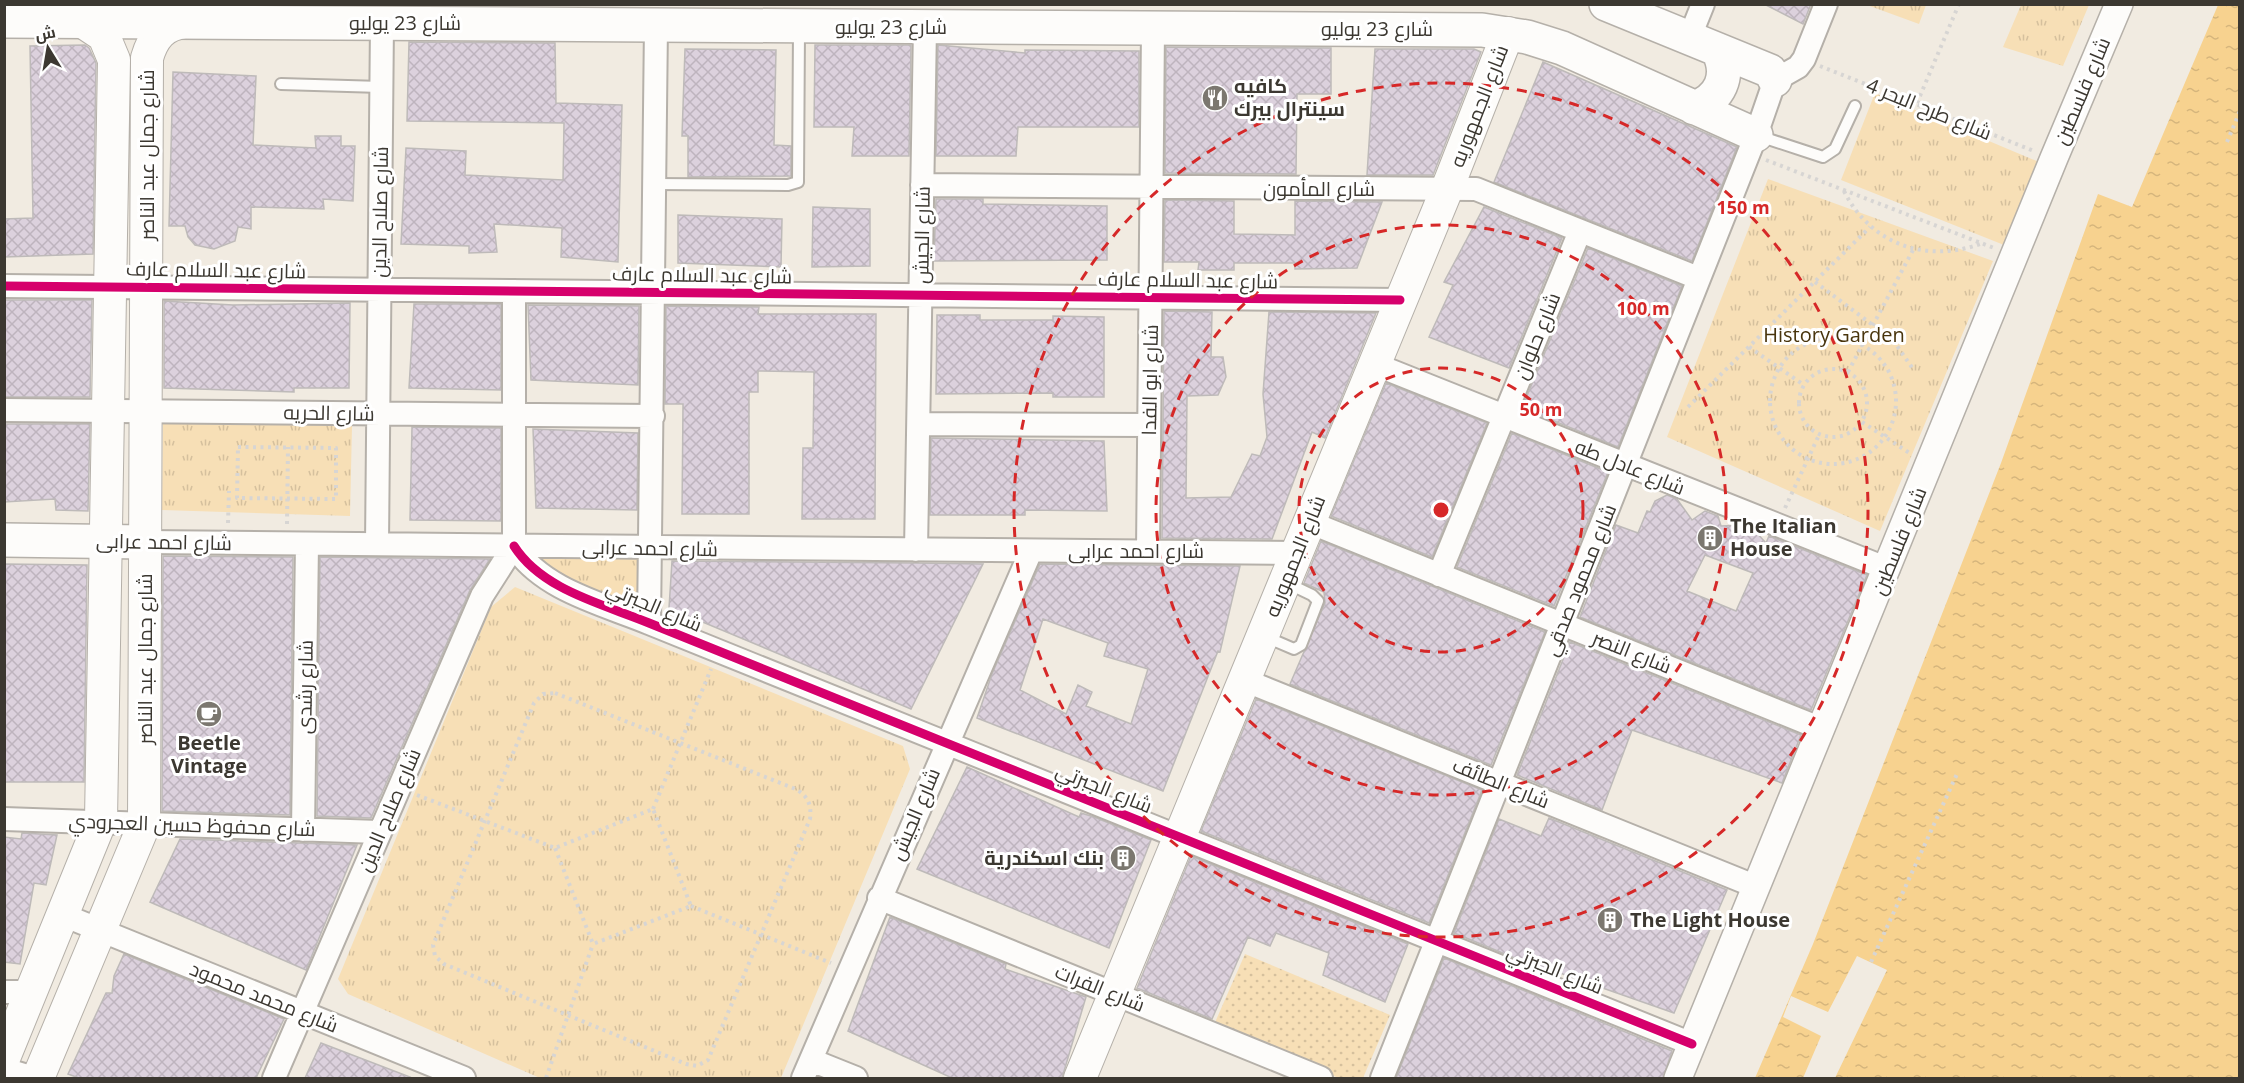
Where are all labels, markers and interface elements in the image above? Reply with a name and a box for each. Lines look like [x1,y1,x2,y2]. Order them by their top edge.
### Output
street label: شارع 23 يوليو [349,9,461,37]
street label: شارع 23 يوليو [835,13,947,41]
street label: شارع 23 يوليو [1321,15,1433,43]
north arrow [18,18,78,78]
text: ش [33,21,57,46]
street label: شارع فلسطين [2047,33,2117,149]
street label: شارع الجمهوريه [1443,41,1515,171]
street label: شارع جمال عبد الناصر [133,70,161,241]
street label: شارع طرح البحر 4 [1862,71,1996,147]
place label: كافيه سينترال بيرك [1234,72,1345,122]
restaurant icon: كافيه سينترال بيرك [1200,83,1230,113]
street label: شارع صلاح الدين [365,146,395,278]
street label: شارع المأمون [1263,175,1375,203]
street label: شارع الجيش [907,186,937,284]
text: 150 m [1716,195,1770,219]
street label: شارع عبد السلام عارف [126,254,306,286]
street label: شارع عبد السلام عارف [612,259,792,291]
street label: شارع عبد السلام عارف [1098,264,1278,296]
street label: شارع حلوان [1507,288,1567,384]
text: 100 m [1616,296,1670,320]
park label: History Garden [1763,321,1905,348]
street label: شارع ابو الفدا [1135,324,1165,436]
text: 50 m [1520,397,1562,421]
street label: شارع الحريه [283,398,375,428]
street label: شارع عادل طه [1571,432,1689,502]
street label: شارع فلسطين [1865,483,1933,599]
street label: شارع الجمهوريه [1258,491,1332,621]
centre of rings [1431,500,1451,520]
street label: شارع محمود صدقي [1537,500,1625,661]
place label: The Italian House [1730,512,1837,562]
building icon: The Italian House [1695,523,1725,553]
street label: شارع احمد عرابى [96,527,232,557]
street label: شارع احمد عرابى [582,533,718,563]
street label: شارع احمد عرابى [1068,537,1204,565]
street label: شارع الجبرتي [601,573,706,641]
street label: شارع جمال عبد الناصر [131,574,159,745]
street label: شارع النصر [1587,623,1676,681]
street label: شارع رشدى [290,640,320,734]
cafe icon: Beetle Vintage [194,699,224,729]
place label: Beetle Vintage [171,729,247,779]
street label: شارع صلاح الدين [350,744,428,876]
street label: شارع الطائف [1448,751,1554,815]
street label: شارع الجبرتي [1051,756,1156,822]
street label: شارع الجيش [883,764,947,864]
street label: شارع محفوظ حسين العجرودي [68,807,316,845]
building icon: بنك اسكندرية [1108,843,1138,873]
place label: بنك اسكندرية [984,844,1104,871]
building icon: The Light House [1595,905,1625,935]
place label: The Light House [1630,906,1790,933]
street label: شارع الجبرتي [1502,937,1607,1003]
street label: شارع محمد محمود [186,954,342,1040]
street label: شارع الفرات [1051,957,1149,1019]

